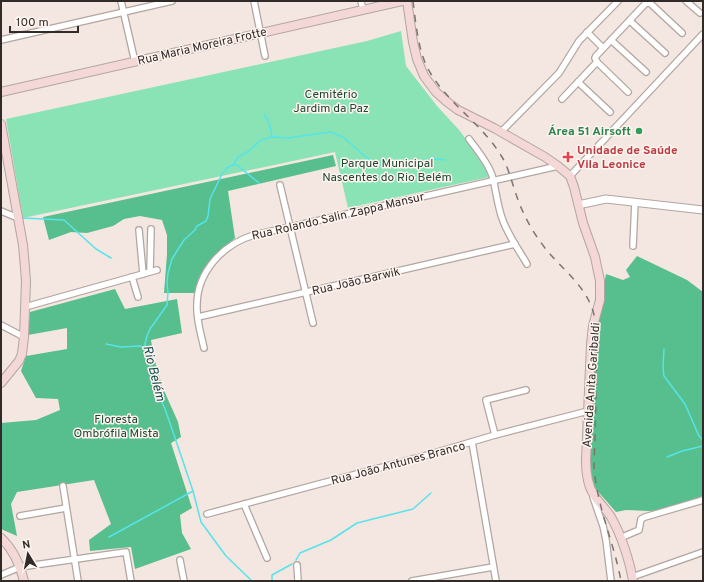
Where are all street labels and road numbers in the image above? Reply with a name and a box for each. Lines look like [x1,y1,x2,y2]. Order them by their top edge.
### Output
street label: Rua Maria Moreira Frotte [136,24,268,70]
street label: Rua Rolando Salin Zappa Mansur [250,189,426,245]
street label: Rua João Barwik [311,264,402,300]
street label: Avenida Anita Garibaldi [580,322,604,448]
street label: Rua João Antunes Branco [329,438,467,490]

